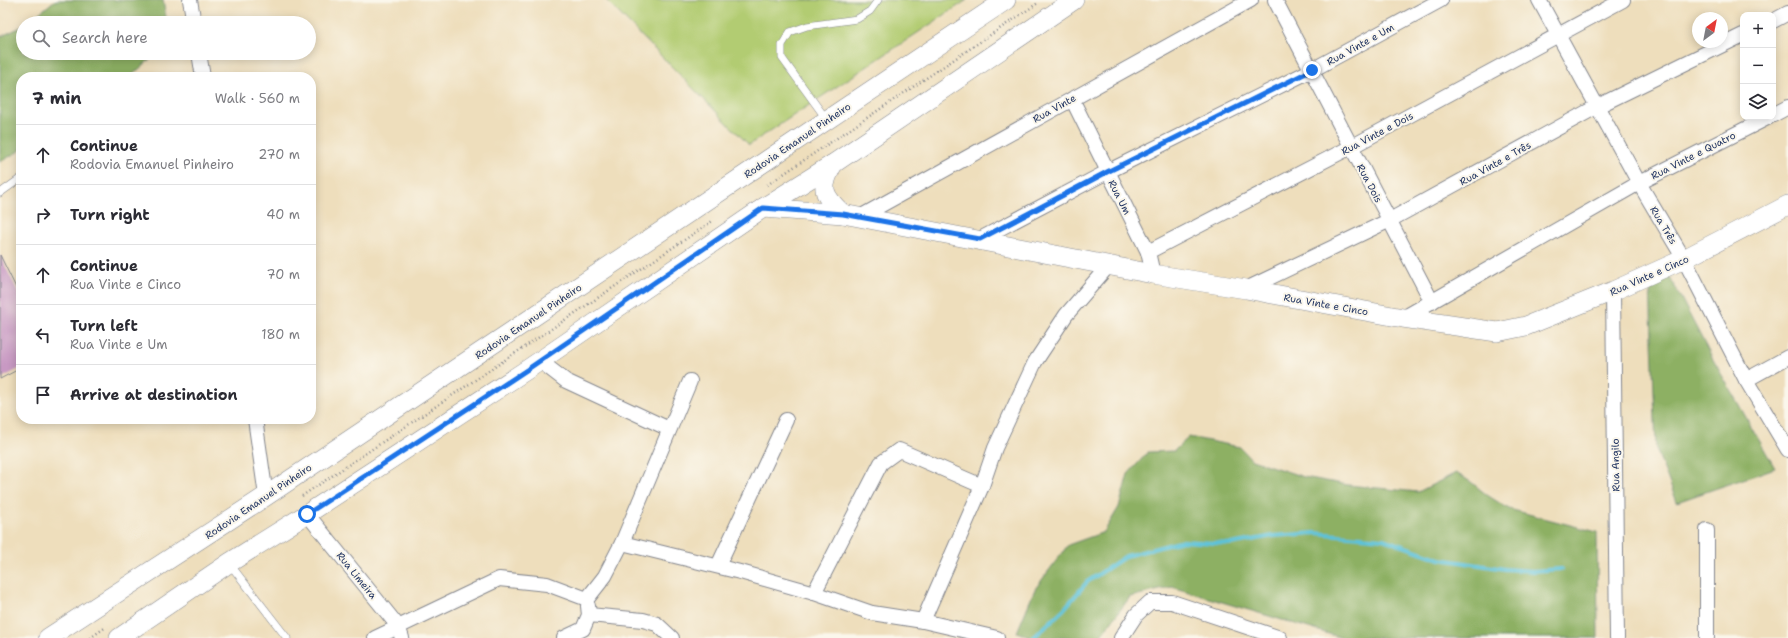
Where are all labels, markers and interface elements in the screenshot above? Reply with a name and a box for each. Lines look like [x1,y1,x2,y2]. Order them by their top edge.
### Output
north arrow [1692,12,1728,48]
map controls [1740,12,1776,120]
button: + [1740,12,1776,48]
search box [16,16,316,60]
street label: Rua Vinte e Um [1324,20,1396,68]
icon: search [30,27,52,49]
text: Search here [62,28,148,48]
button: − [1740,48,1776,84]
route end [1303,61,1321,79]
button: layers [1740,84,1776,120]
text: 7 min [32,87,82,109]
text: Walk · 560 m [215,90,300,107]
street label: Rua Vinte [1030,91,1078,126]
street label: Rodovia Emanuel Pinheiro [741,100,853,181]
street label: Rua Vinte e Dois [1339,109,1416,158]
street label: Rua Vinte e Quatro [1649,128,1738,182]
text: Continue [70,136,138,156]
street label: Rua Vinte e Três [1457,138,1533,188]
icon: ahead [32,144,54,166]
text: 270 m [258,146,300,163]
text: Rodovia Emanuel Pinheiro [70,156,234,173]
street label: Rua Dois [1354,162,1385,205]
street label: Rua Um [1105,178,1134,217]
icon: right [32,204,54,226]
street label: Rua Três [1647,204,1680,247]
text: Turn right [70,205,150,225]
text: 40 m [266,206,300,223]
street label: Rua Vinte e Cinco [1608,252,1691,299]
text: Continue [70,256,138,276]
icon: ahead [32,264,54,286]
text: 70 m [266,266,300,283]
text: Rua Vinte e Cinco [70,276,181,293]
street label: Rodovia Emanuel Pinheiro [472,281,584,362]
street label: Rua Vinte e Cinco [1283,291,1369,318]
text: Turn left [70,316,138,336]
icon: left [32,324,54,346]
text: 180 m [261,326,300,343]
text: Rua Vinte e Um [70,336,167,353]
icon: arrive [32,384,54,406]
text: Arrive at destination [70,385,238,405]
street label: Rua Angilo [1609,438,1622,492]
street label: Rodovia Emanuel Pinheiro [202,461,314,542]
route start [298,505,316,523]
street label: Rua Limeira [334,549,380,602]

